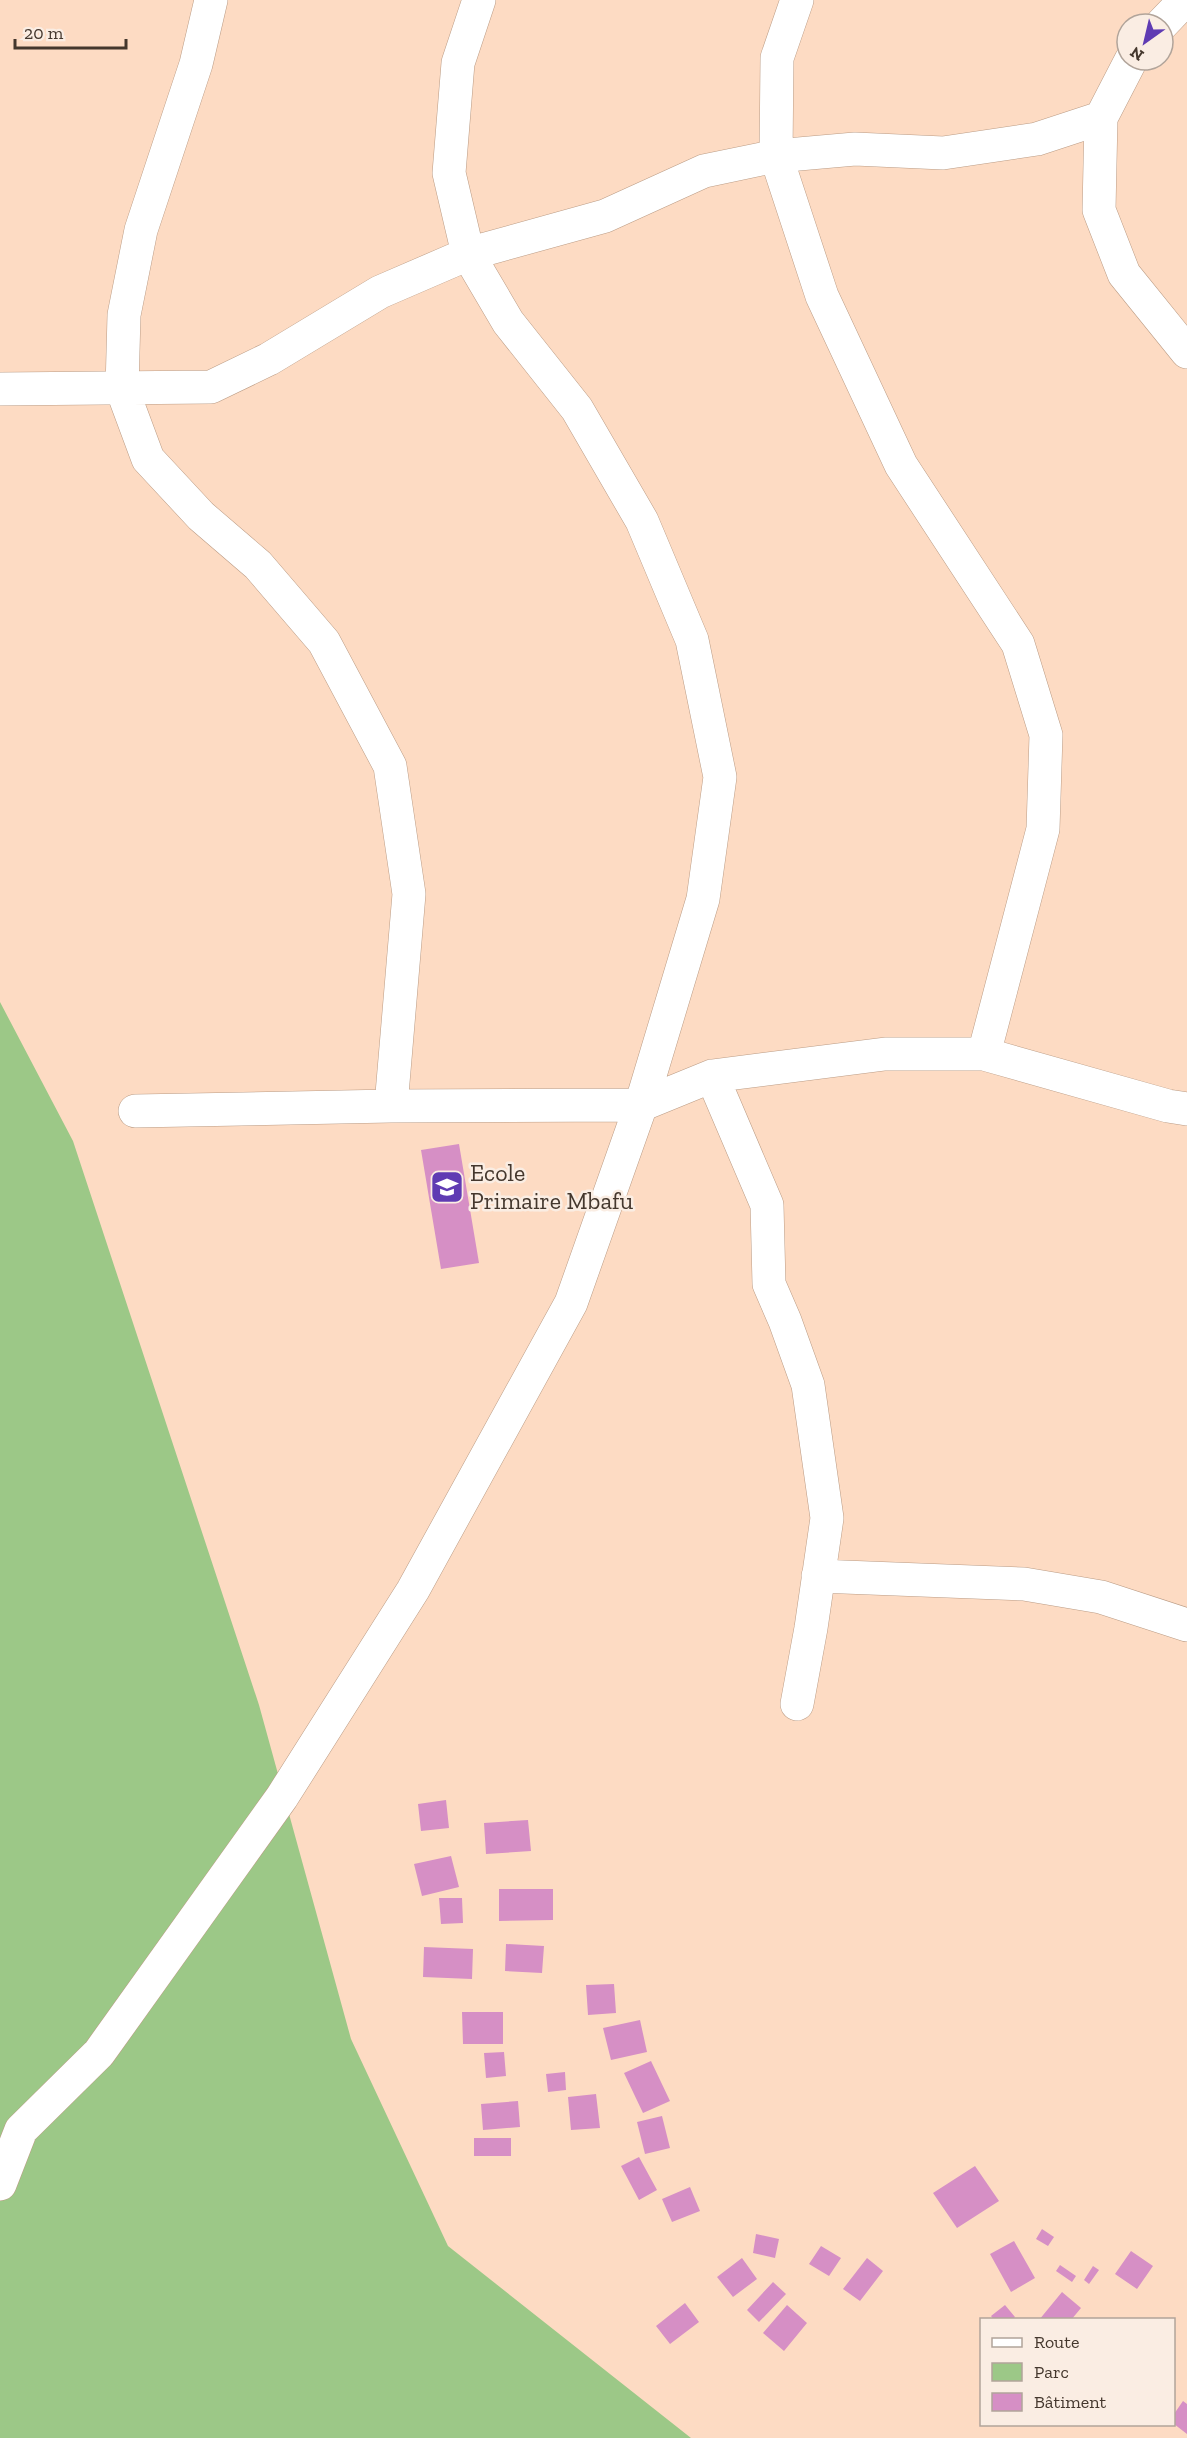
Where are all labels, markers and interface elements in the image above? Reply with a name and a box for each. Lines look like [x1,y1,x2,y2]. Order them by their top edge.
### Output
scale bar [15,12,126,50]
north arrow [1115,12,1175,72]
text: 20 m [24,22,64,44]
text: N [1127,43,1147,65]
place label: Ecole Primaire Mbafu [470,1158,634,1215]
school or university icon: Ecole Primaire Mbafu [429,1169,465,1205]
legend [980,2318,1175,2426]
text: Route [1034,2331,1079,2353]
text: Parc [1034,2361,1069,2383]
text: Bâtiment [1034,2391,1107,2413]

